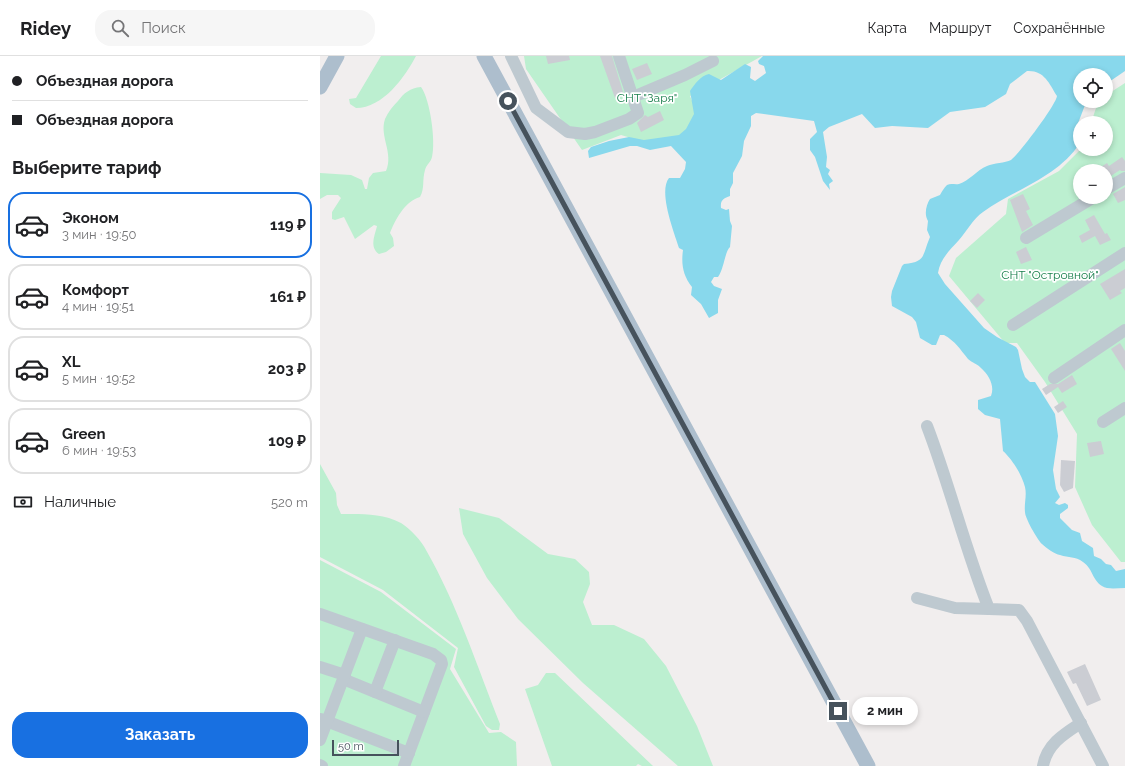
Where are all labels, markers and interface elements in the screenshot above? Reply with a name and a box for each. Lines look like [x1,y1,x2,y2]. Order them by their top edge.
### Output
search box [95,10,375,46]
text: Ridey [20,17,71,39]
icon: search [109,17,131,39]
text: Поиск [141,19,186,37]
text: Карта [868,20,907,36]
text: Маршрут [929,20,991,36]
text: Сохранённые [1013,20,1105,36]
map controls [1073,68,1113,204]
button: locate [1073,68,1113,108]
text: Объездная дорога [36,72,173,90]
park label: СНТ "Заря" [617,91,677,105]
route start [499,92,517,110]
text: Объездная дорога [36,111,173,129]
button: + [1073,116,1113,156]
text: Выберите тариф [12,157,162,178]
button: − [1073,164,1113,204]
icon: car [14,207,50,243]
text: Эконом [62,209,119,227]
text: 119 ₽ [270,216,306,234]
text: 3 мин · 19:50 [62,227,136,242]
park label: СНТ "Островной" [1001,268,1099,282]
icon: car [14,279,50,315]
text: Комфорт [62,281,129,299]
text: 161 ₽ [270,288,306,306]
text: 4 мин · 19:51 [62,299,134,314]
icon: car [14,351,50,387]
text: XL [62,353,80,371]
text: 203 ₽ [268,360,306,378]
text: 5 мин · 19:52 [62,371,135,386]
icon: car [14,423,50,459]
text: Green [62,425,106,443]
text: 109 ₽ [268,432,306,450]
text: 6 мин · 19:53 [62,443,136,458]
icon: cash [12,491,34,513]
text: Наличные [44,493,116,511]
text: 520 m [271,495,308,510]
callout: 2 мин [852,697,918,725]
route end [829,702,847,720]
text: 2 мин [867,703,903,718]
button: Заказать [12,712,308,758]
scale bar [332,738,399,757]
text: 50 m [338,740,364,753]

